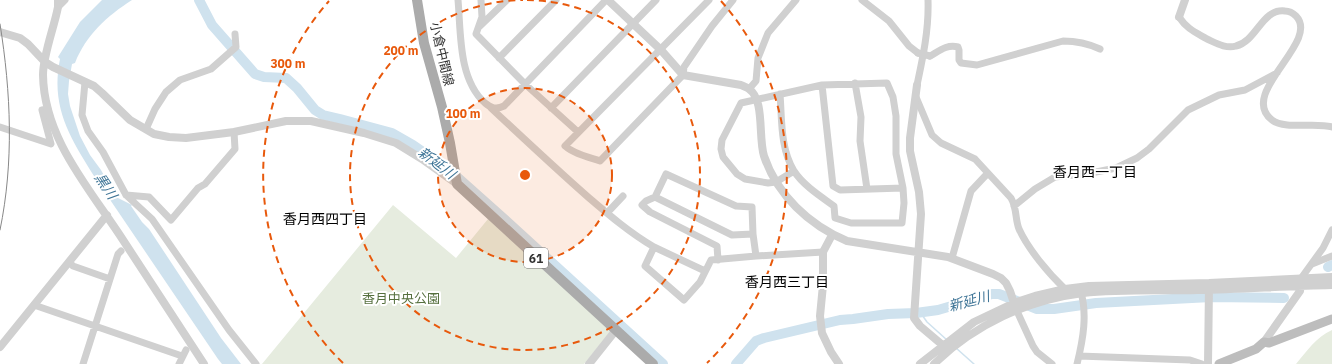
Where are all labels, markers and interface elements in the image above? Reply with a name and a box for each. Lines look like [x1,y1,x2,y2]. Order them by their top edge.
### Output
street label: 小倉中間線 [426,20,458,88]
text: 200 m [383,43,419,58]
text: 300 m [270,56,306,71]
text: 100 m [445,106,481,121]
water label: 新延川 [415,143,461,184]
district label: 香月西一丁目 [1053,163,1137,181]
centre of rings [518,168,532,182]
water label: 黒川 [91,169,122,204]
district label: 香月西四丁目 [283,210,367,228]
road number: 61 [524,248,548,268]
district label: 香月西三丁目 [745,273,829,291]
water label: 新延川 [946,286,994,315]
park label: 香月中央公園 [362,290,440,307]

